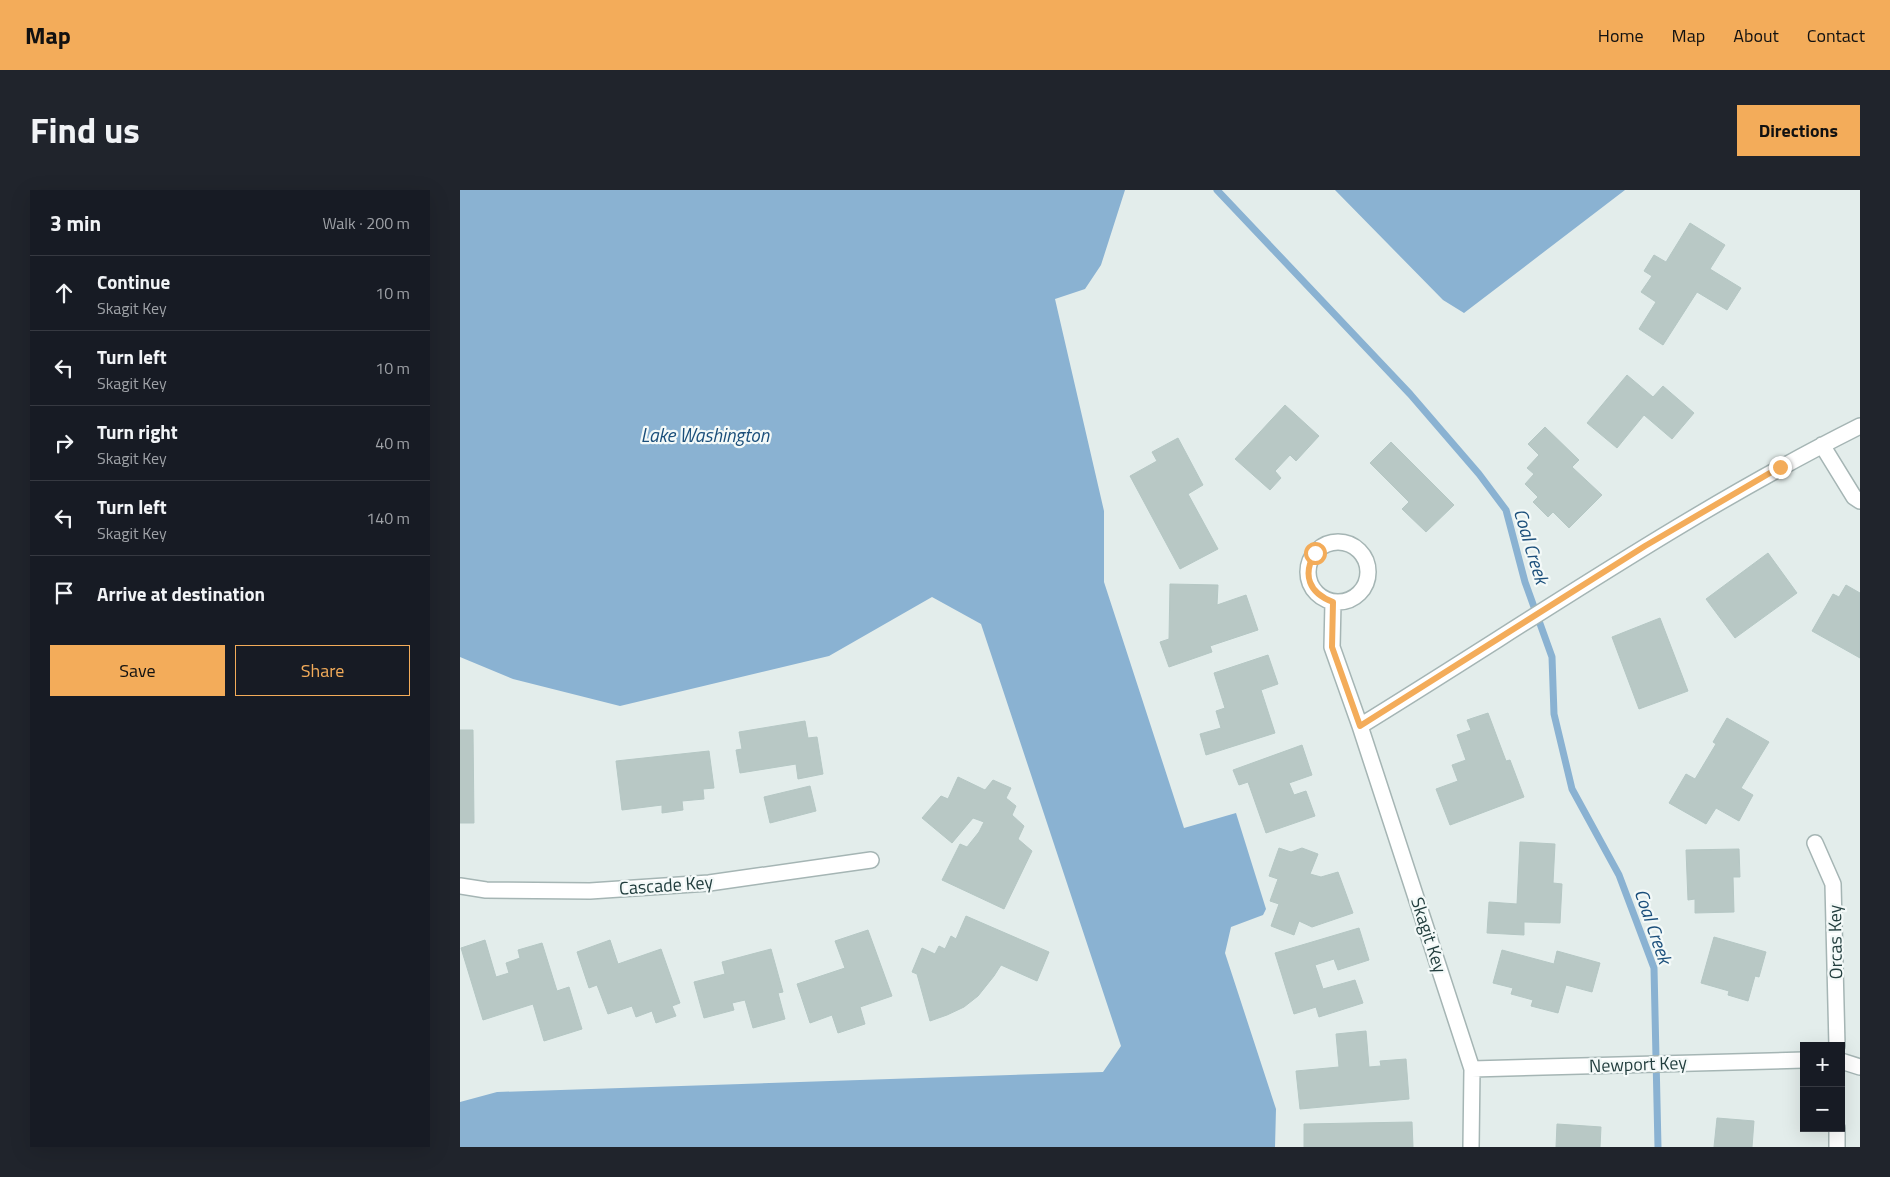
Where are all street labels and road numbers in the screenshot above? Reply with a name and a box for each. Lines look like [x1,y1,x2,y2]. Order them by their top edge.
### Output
street label: Cascade Key [618,868,714,902]
street label: Skagit Key [1404,894,1454,977]
street label: Orcas Key [1821,904,1849,980]
street label: Newport Key [1589,1049,1688,1079]

